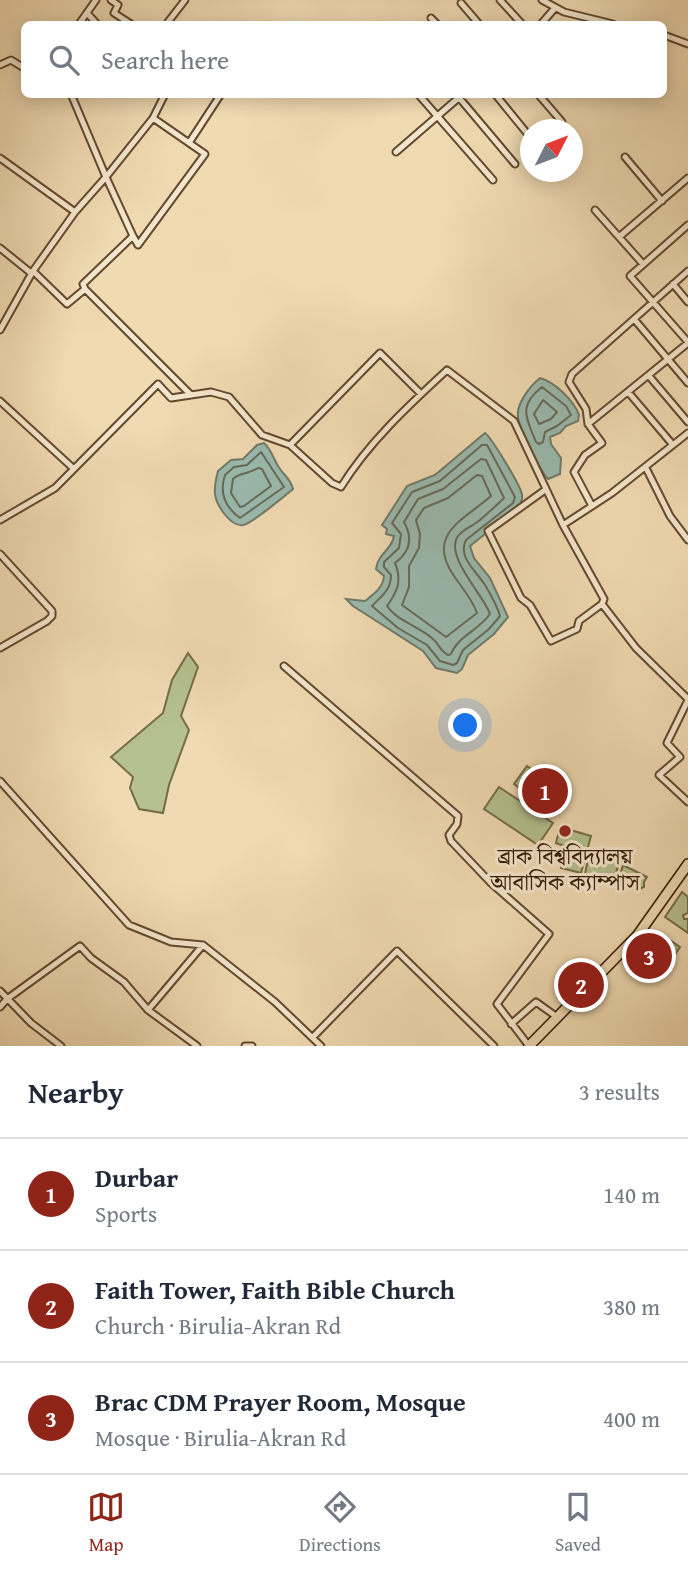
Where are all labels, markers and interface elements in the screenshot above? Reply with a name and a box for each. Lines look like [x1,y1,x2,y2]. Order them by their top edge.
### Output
search box [21,21,667,98]
text: Search here [101,40,229,79]
icon: search [45,41,83,79]
north arrow [520,119,583,182]
your location [448,708,482,742]
pin: 1 [522,765,568,817]
marker: ব্রাক বিশ্ববিদ্যালয় আবাসিক ক্যাম্পাস [557,823,573,839]
place label: ব্রাক বিশ্ববিদ্যালয় আবাসিক ক্যাম্পাস [489,839,641,898]
pin: 3 [626,930,672,982]
pin: 2 [558,959,604,1011]
text: Nearby [28,1070,124,1114]
text: 3 results [579,1075,660,1108]
text: Durbar [95,1158,178,1197]
text: 1 [45,1178,57,1211]
text: 140 m [603,1178,660,1211]
text: Sports [95,1197,157,1230]
text: Faith Tower, Faith Bible Church [95,1270,455,1309]
text: 2 [45,1290,57,1323]
text: 380 m [603,1290,660,1323]
text: Church · Birulia-Akran Rd [95,1309,341,1342]
text: Brac CDM Prayer Room, Mosque [95,1382,466,1421]
text: 3 [45,1402,57,1435]
text: 400 m [603,1402,660,1435]
text: Mosque · Birulia-Akran Rd [95,1421,346,1454]
tab: Map [87,1488,125,1558]
tab: Directions [299,1488,381,1558]
tab: Saved [555,1488,601,1558]

